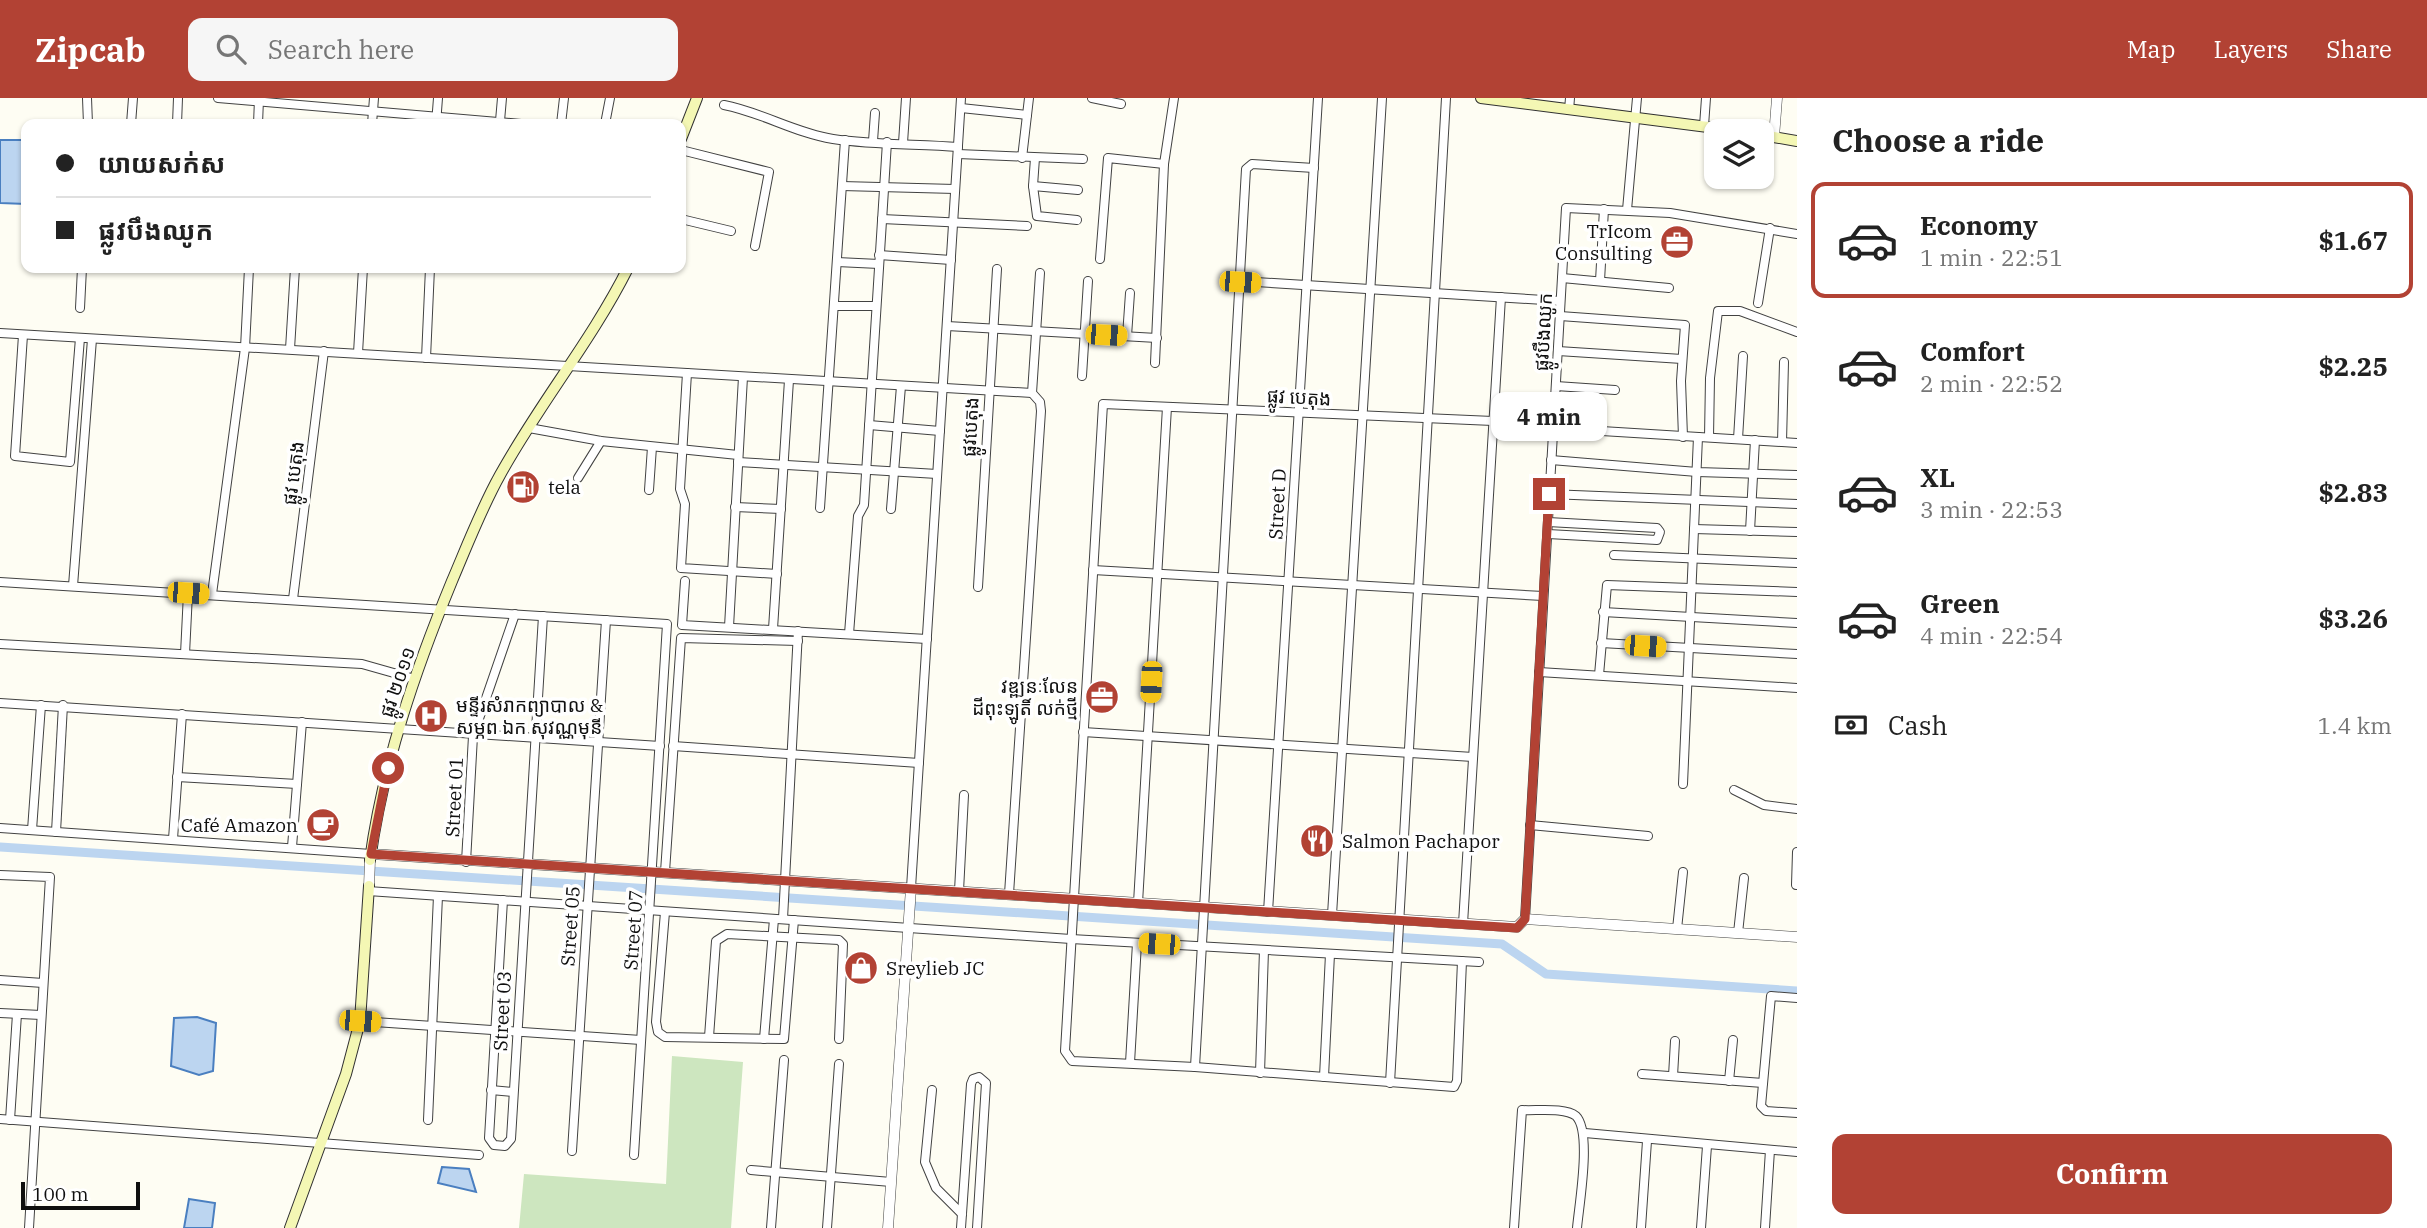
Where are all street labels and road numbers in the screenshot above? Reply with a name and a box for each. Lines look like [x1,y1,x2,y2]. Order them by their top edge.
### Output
street label: ផ្លូវបឹងឈូក [1529,292,1563,372]
street label: ផ្លូវ បេតុង [1266,383,1332,416]
street label: ផ្លូវបេតុង [956,396,989,458]
street label: ផ្លូវ បេតុង [277,440,314,507]
street label: Street D [1263,468,1291,540]
street label: ផ្លូវ ២០១១ [374,644,426,722]
street label: Street 01 [440,756,468,838]
street label: Street 05 [555,885,585,967]
street label: Street 07 [618,889,648,971]
street label: Street 03 [488,970,516,1052]

